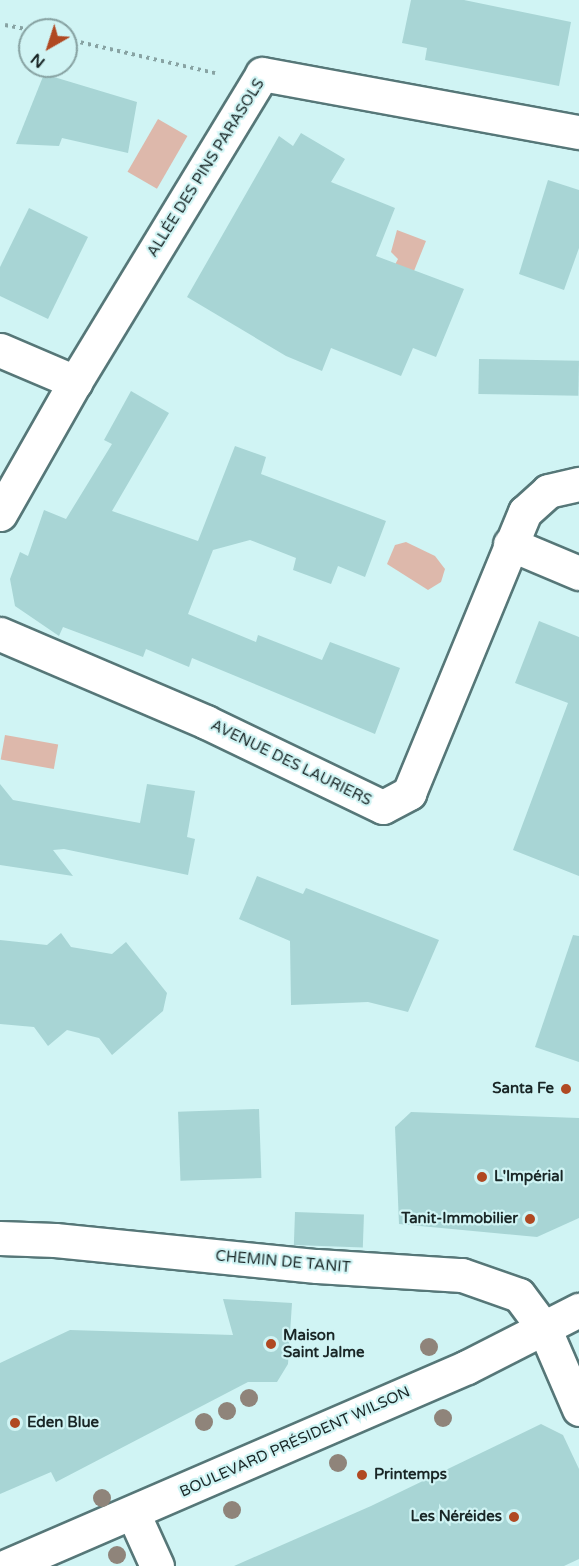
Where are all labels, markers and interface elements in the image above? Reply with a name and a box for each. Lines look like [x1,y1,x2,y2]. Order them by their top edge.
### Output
north arrow [18,18,78,78]
text: N [27,49,49,72]
street label: ALLÉE DES PINS PARASOLS [144,76,268,260]
street label: AVENUE DES LAURIERS [208,716,374,810]
place label: Santa Fe [492,1080,554,1098]
marker: Santa Fe [559,1082,573,1096]
place label: L'Impérial [494,1168,563,1186]
marker: L'Impérial [475,1170,489,1184]
place label: Tanit-Immobilier [401,1210,518,1228]
marker: Tanit-Immobilier [523,1212,537,1226]
street label: CHEMIN DE TANIT [215,1247,351,1277]
place label: Maison Saint Jalme [283,1326,364,1361]
marker: Maison Saint Jalme [264,1337,278,1351]
street label: BOULEVARD PRÉSIDENT WILSON [177,1383,413,1501]
place label: Eden Blue [27,1414,99,1432]
marker: Eden Blue [8,1416,22,1430]
place label: Printemps [374,1466,447,1484]
marker: Printemps [355,1468,369,1482]
place label: Les Néréides [411,1508,502,1526]
marker: Les Néréides [507,1510,521,1524]

